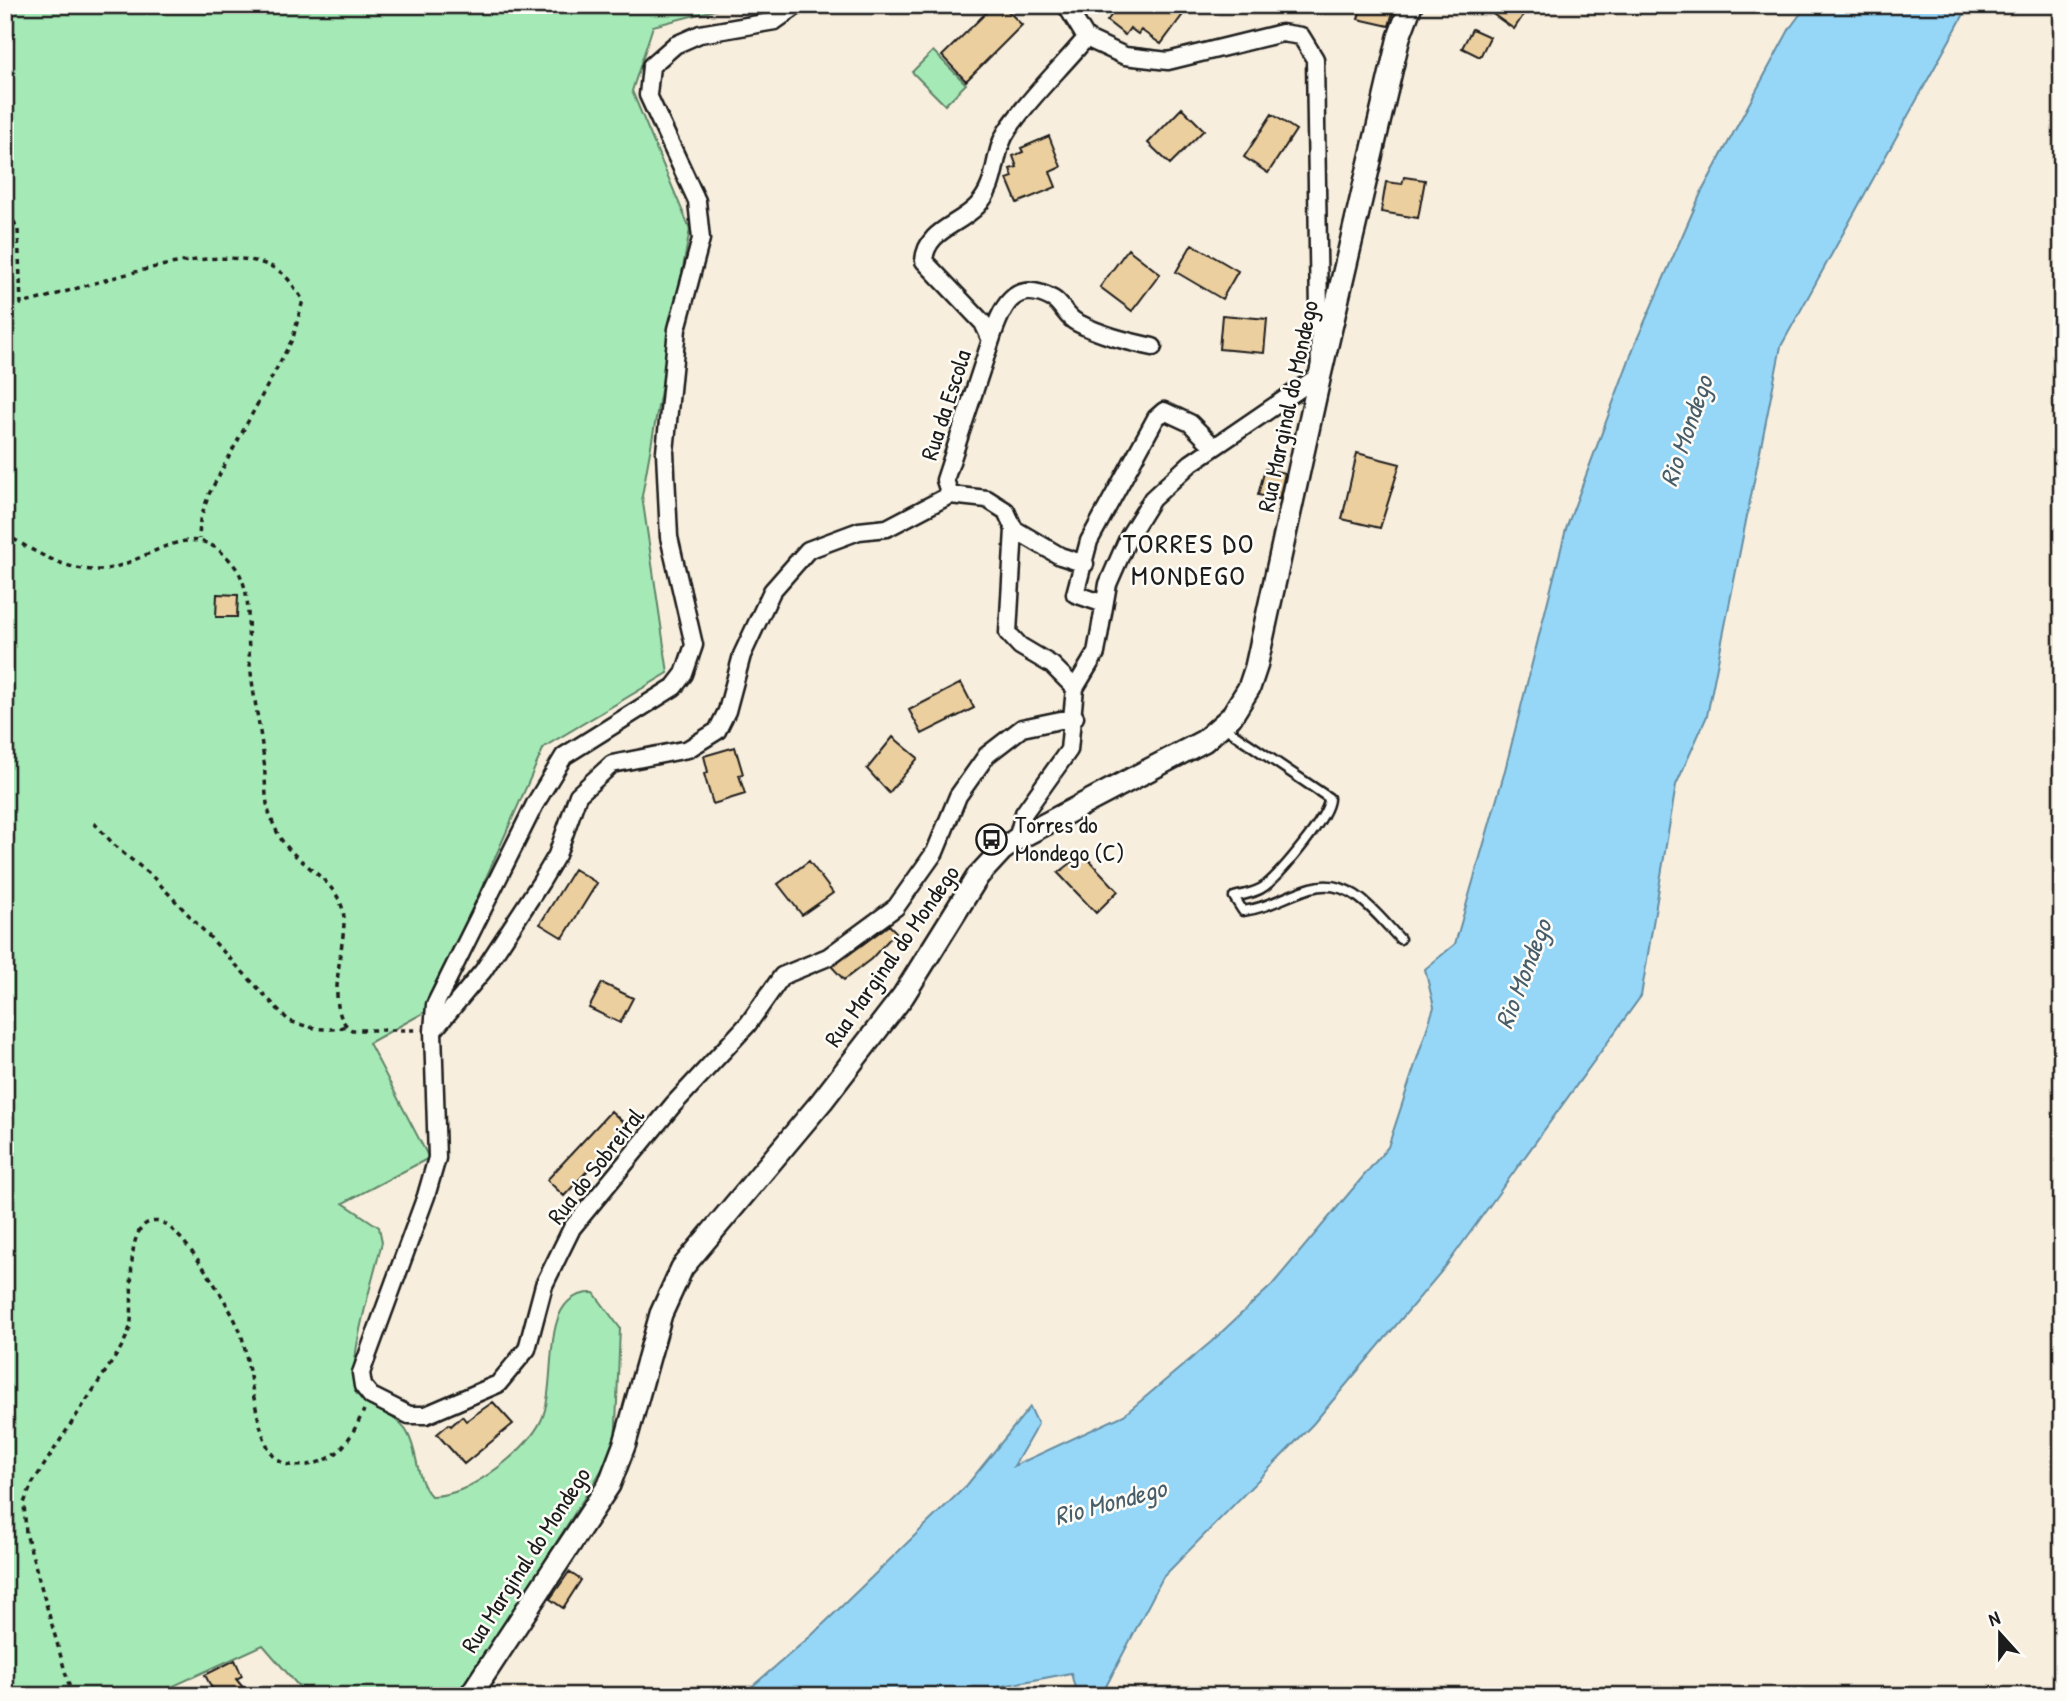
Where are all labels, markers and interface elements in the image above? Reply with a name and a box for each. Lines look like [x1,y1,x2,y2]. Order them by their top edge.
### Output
street label: Rua Marginal do Mondego [1249,297,1325,514]
street label: Rua da Escola [912,345,978,464]
water label: Rio Mondego [1650,369,1722,491]
district label: TORRES DO MONDEGO [1123,524,1255,594]
place label: Torres do Mondego (C) [1015,808,1125,868]
bus stop icon: Torres do Mondego (C) [975,822,1009,856]
street label: Rua Marginal do Mondego [816,858,966,1053]
water label: Rio Mondego [1486,912,1561,1034]
street label: Rua do Sobreiral [540,1100,651,1230]
street label: Rua Marginal do Mondego [453,1460,597,1658]
water label: Rio Mondego [1050,1469,1172,1534]
north arrow [1966,1600,2036,1670]
text: N [1985,1604,2003,1632]

